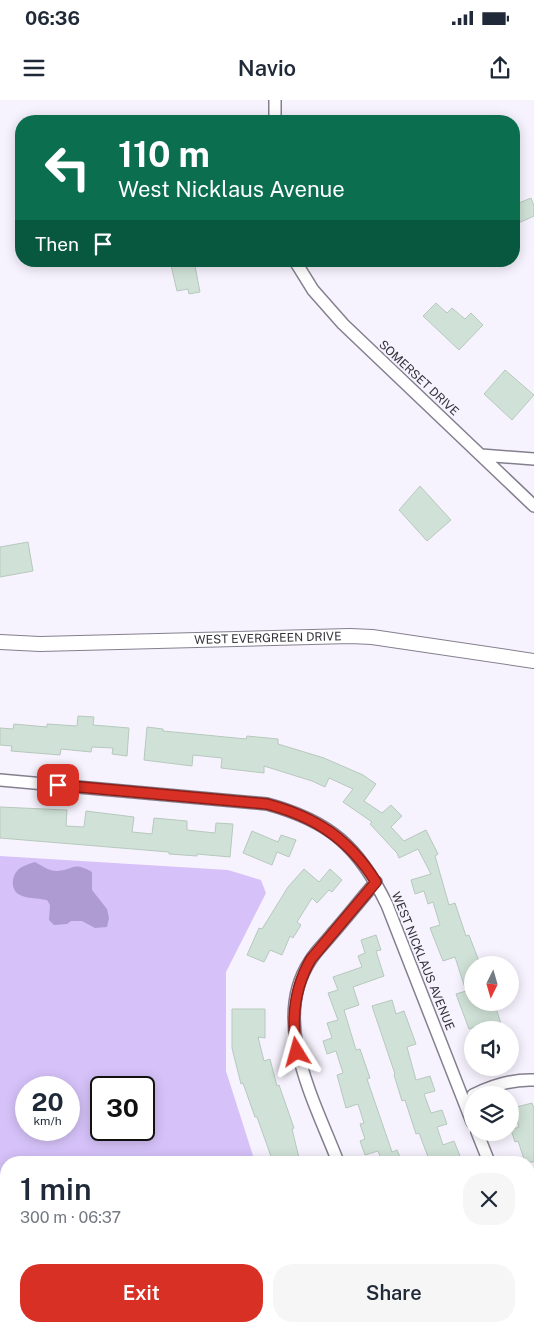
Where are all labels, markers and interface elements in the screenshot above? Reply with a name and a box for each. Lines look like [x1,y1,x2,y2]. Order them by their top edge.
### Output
text: 06:36 [25,7,80,29]
icon: menu [20,54,48,82]
icon: share [486,54,514,82]
text: Navio [238,55,296,81]
text: 110 m [118,134,210,175]
icon: left [35,135,100,200]
text: West Nicklaus Avenue [118,176,345,202]
icon: arrive [89,230,117,258]
text: Then [35,233,79,255]
street label: SOMERSET DRIVE [376,337,462,419]
street label: WEST EVERGREEN DRIVE [194,629,342,647]
pin [37,764,79,806]
icon: arrive [44,771,72,799]
street label: WEST NICKLAUS AVENUE [389,890,457,1032]
north arrow [464,956,519,1011]
map controls [464,956,519,1141]
button: sound [464,1021,519,1076]
position arrow [270,1025,322,1077]
speed limit sign: 30 [90,1076,155,1141]
button: layers [464,1086,519,1141]
text: 20 [32,1087,64,1117]
text: km/h [33,1114,62,1128]
text: 1 min [20,1171,91,1207]
button: close [463,1173,515,1225]
text: 300 m · 06:37 [20,1208,121,1227]
button: Exit [20,1264,263,1322]
button: Share [273,1264,515,1322]

